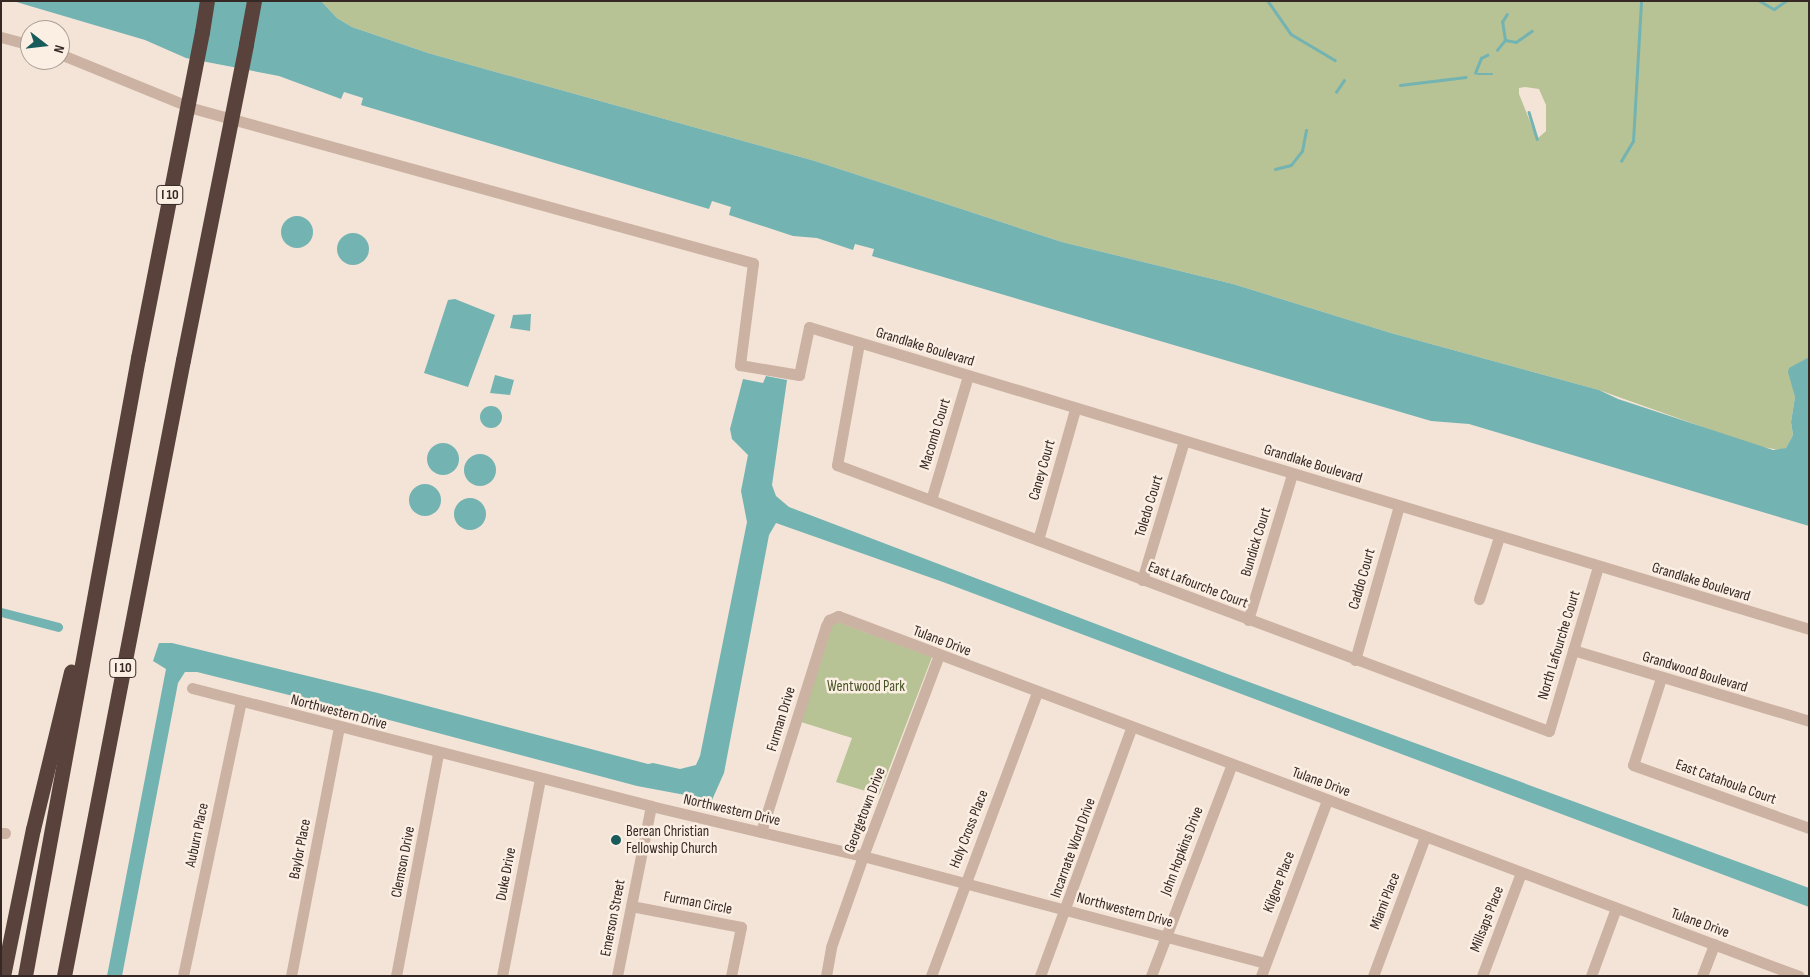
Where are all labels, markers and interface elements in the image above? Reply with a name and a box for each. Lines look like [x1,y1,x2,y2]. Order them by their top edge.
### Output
north arrow [20,20,70,70]
text: N [50,43,68,55]
road number: I 10 [156,184,184,206]
street label: Grandlake Boulevard [874,323,976,371]
street label: Macomb Court [916,396,954,472]
street label: Caney Court [1025,438,1059,502]
street label: Grandlake Boulevard [1262,440,1364,488]
street label: Toledo Court [1131,473,1167,539]
street label: Bundick Court [1237,505,1275,579]
street label: Caddo Court [1345,546,1379,612]
street label: East Lafourche Court [1146,558,1250,612]
street label: Grandlake Boulevard [1650,558,1752,606]
street label: North Lafourche Court [1534,588,1584,702]
street label: Tulane Drive [910,622,974,660]
street label: Grandwood Boulevard [1640,647,1750,697]
road number: I 10 [109,656,137,680]
park label: Wentwood Park [827,678,905,696]
street label: Furman Drive [763,685,799,753]
street label: Northwestern Drive [289,691,389,733]
street label: East Catahoula Court [1673,755,1779,809]
street label: Tulane Drive [1289,763,1353,801]
street label: Georgetown Drive [841,765,889,855]
street label: Holy Cross Place [946,787,992,871]
street label: Northwestern Drive [682,790,782,830]
street label: Incarnate Word Drive [1047,796,1099,900]
street label: Auburn Place [181,801,213,869]
street label: John Hopkins Drive [1157,804,1207,898]
street label: Baylor Place [285,817,315,881]
place label: Berean Christian Fellowship Church [626,822,717,857]
street label: Clemson Drive [387,825,419,899]
marker: Berean Christian Fellowship Church [610,834,622,846]
street label: Duke Drive [492,846,520,902]
street label: Kilgore Place [1259,849,1299,915]
street label: Miami Place [1366,870,1404,932]
street label: Emerson Street [597,878,629,958]
street label: Millsaps Place [1466,883,1508,955]
street label: Furman Circle [662,888,734,918]
street label: Northwestern Drive [1075,889,1175,931]
street label: Tulane Drive [1668,904,1732,942]

